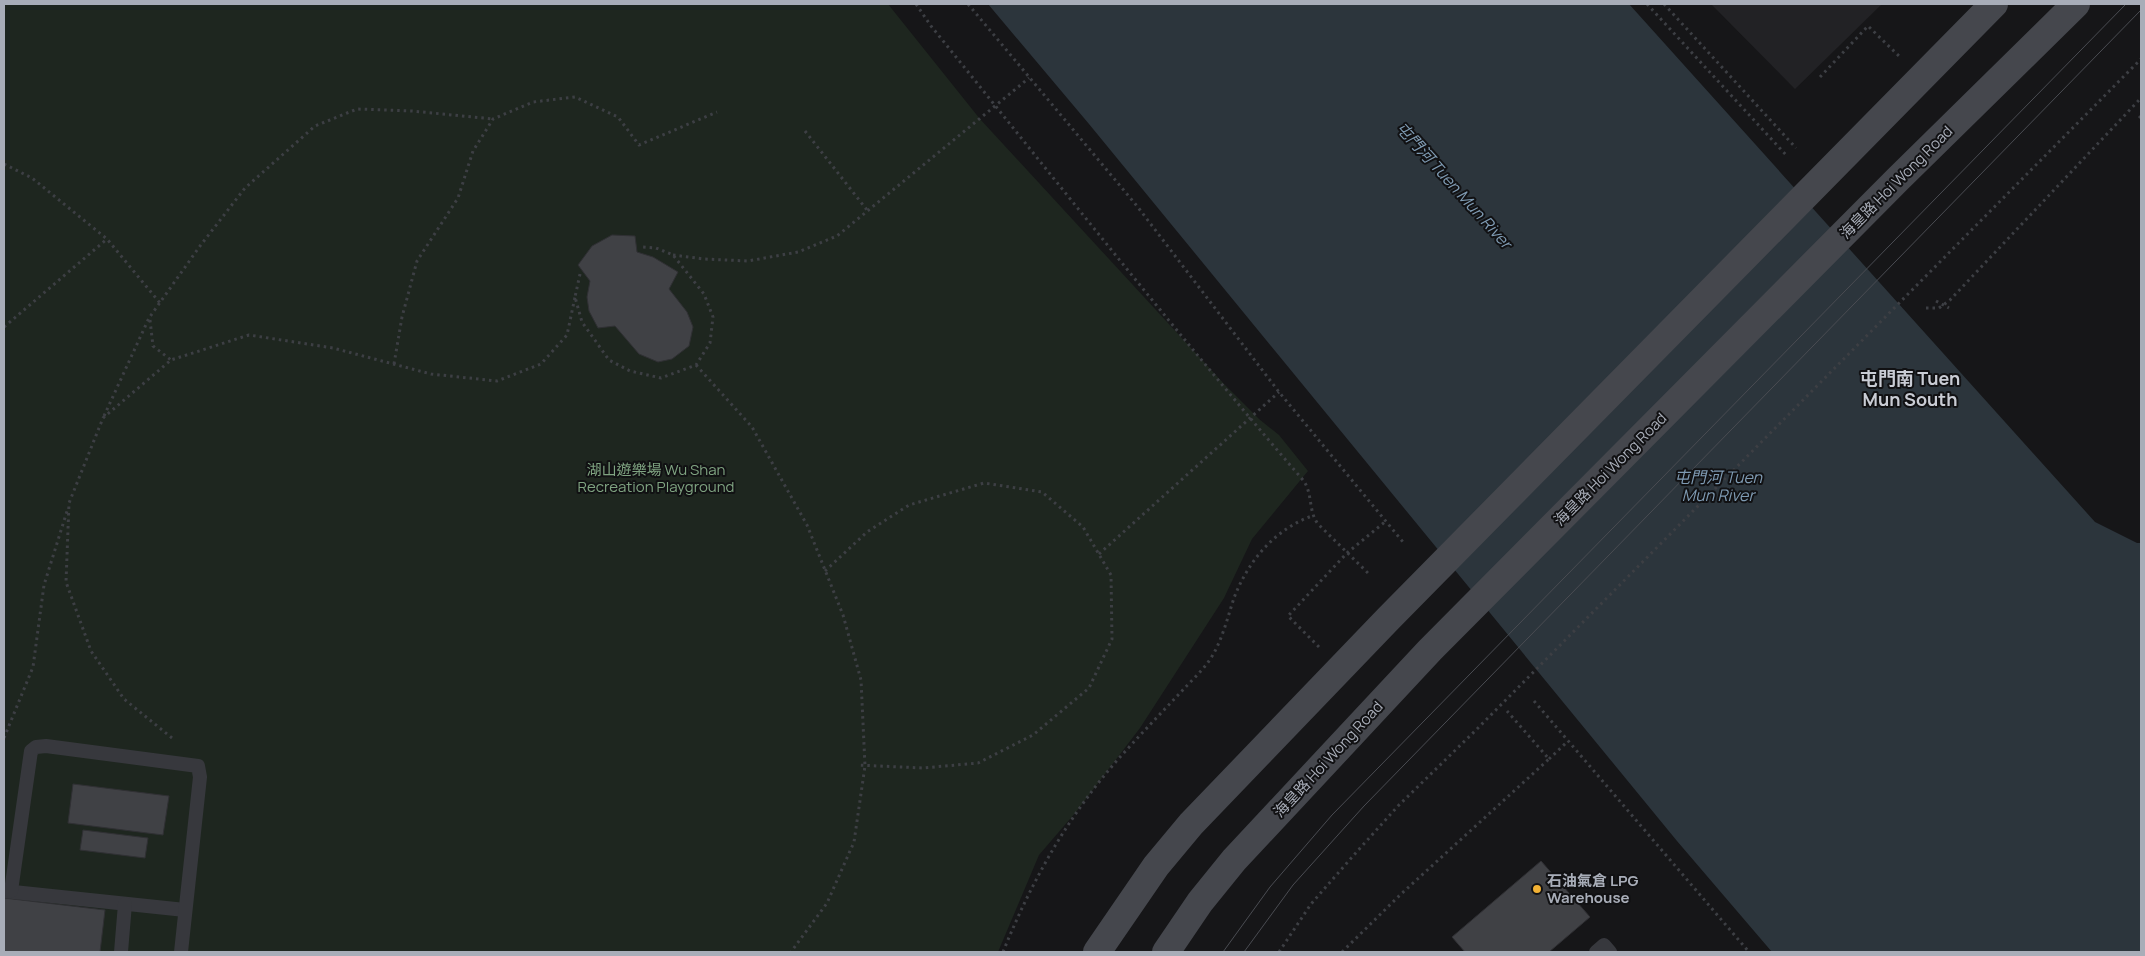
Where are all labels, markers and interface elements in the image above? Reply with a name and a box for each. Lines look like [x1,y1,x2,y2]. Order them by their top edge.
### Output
water label: 屯門河 Tuen Mun River [1391,117,1518,255]
street label: 海皇路 Hoi Wong Road [1835,121,1957,243]
district label: 屯門南 Tuen Mun South [1860,366,1960,411]
street label: 海皇路 Hoi Wong Road [1549,408,1671,530]
park label: 湖山遊樂場 Wu Shan Recreation Playground [578,459,734,497]
water label: 屯門河 Tuen Mun River [1674,466,1763,506]
street label: 海皇路 Hoi Wong Road [1268,696,1388,822]
place label: 石油氣倉 LPG Warehouse [1547,870,1639,908]
marker: 石油氣倉 LPG Warehouse [1531,883,1543,895]

